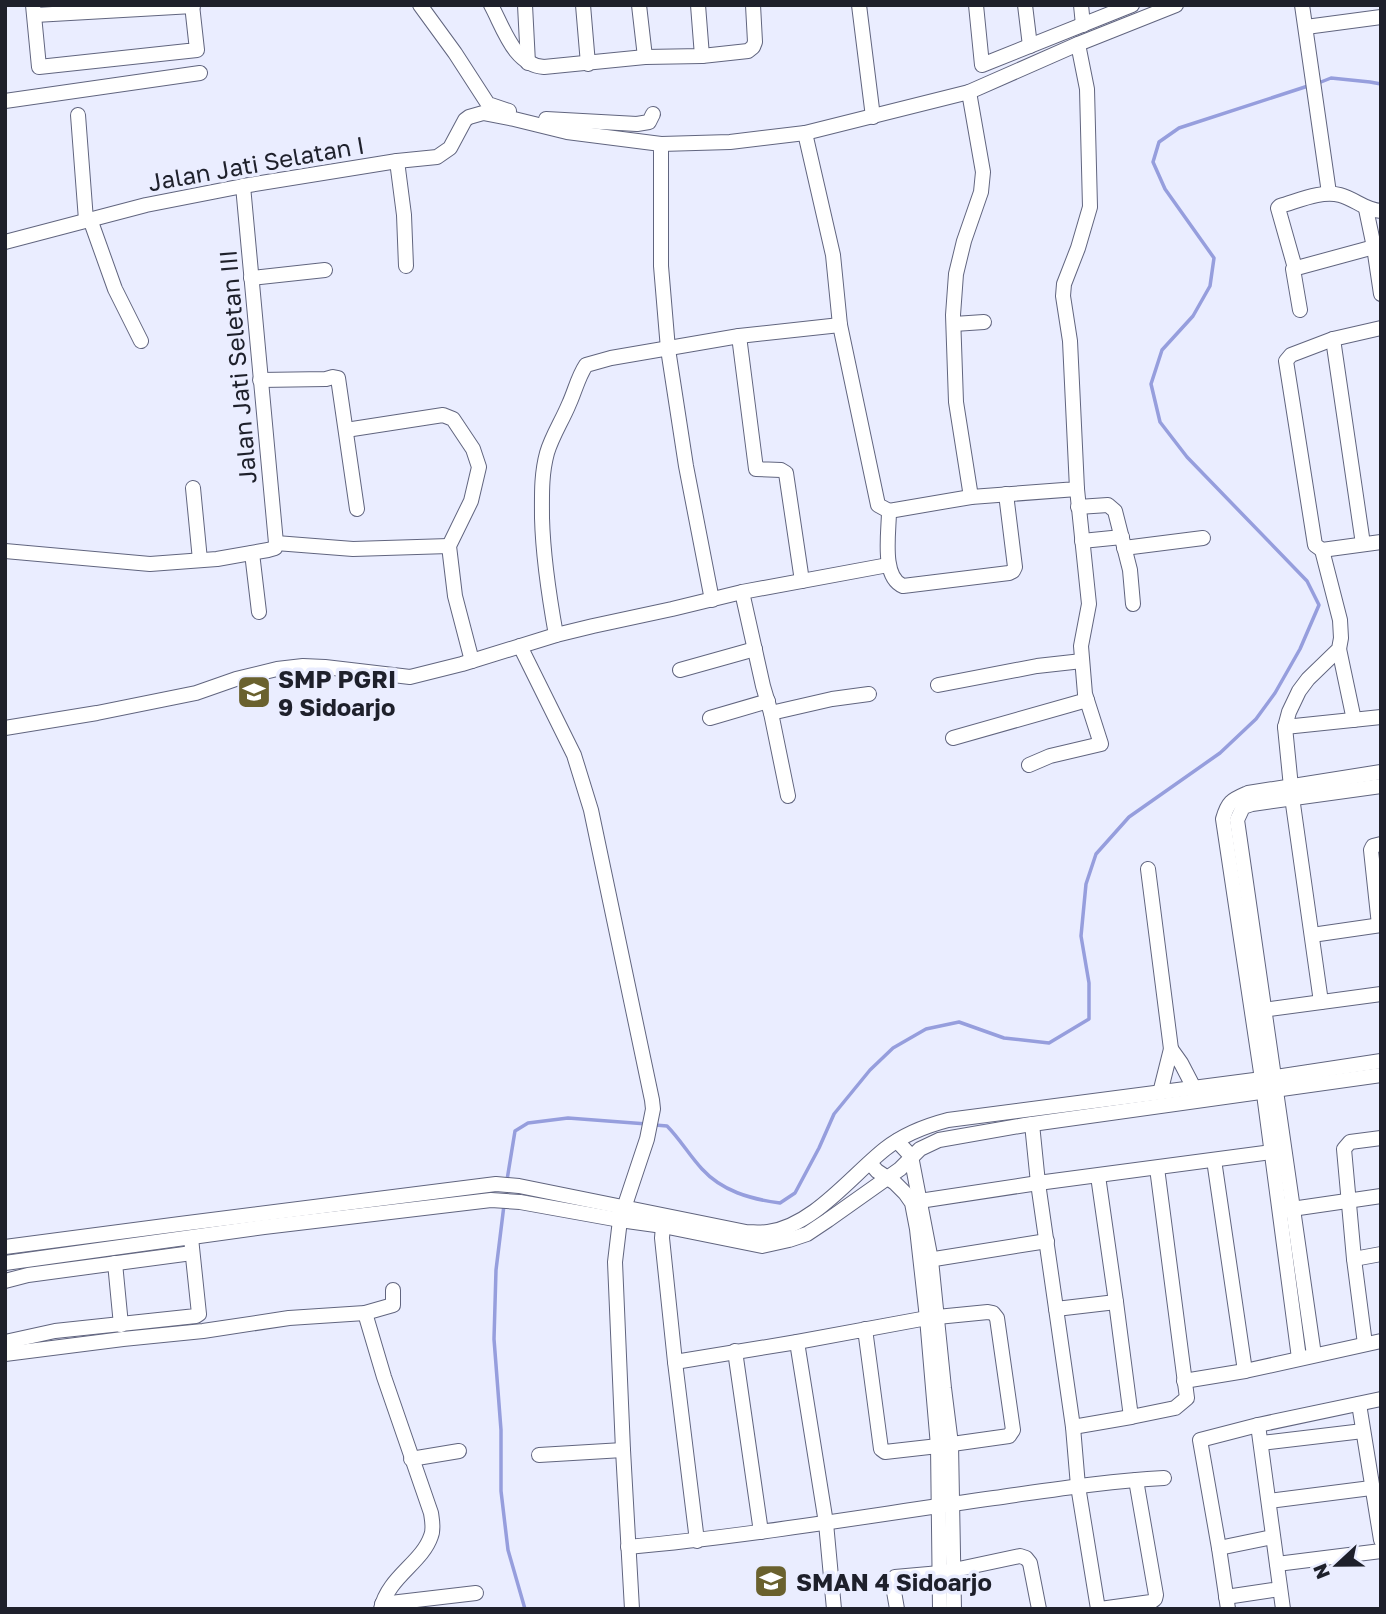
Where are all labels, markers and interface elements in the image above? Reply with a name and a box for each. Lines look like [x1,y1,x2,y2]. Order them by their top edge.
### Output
street label: Jalan Jati Selatan I [145,130,367,196]
street label: Jalan Jati Seletan III [212,249,262,485]
place label: SMP PGRI 9 Sidoarjo [278,664,396,721]
school or university icon: SMP PGRI 9 Sidoarjo [235,673,273,711]
north arrow [1302,1530,1372,1600]
text: N [1307,1561,1334,1583]
school or university icon: SMAN 4 Sidoarjo [752,1562,790,1600]
place label: SMAN 4 Sidoarjo [796,1567,992,1596]

